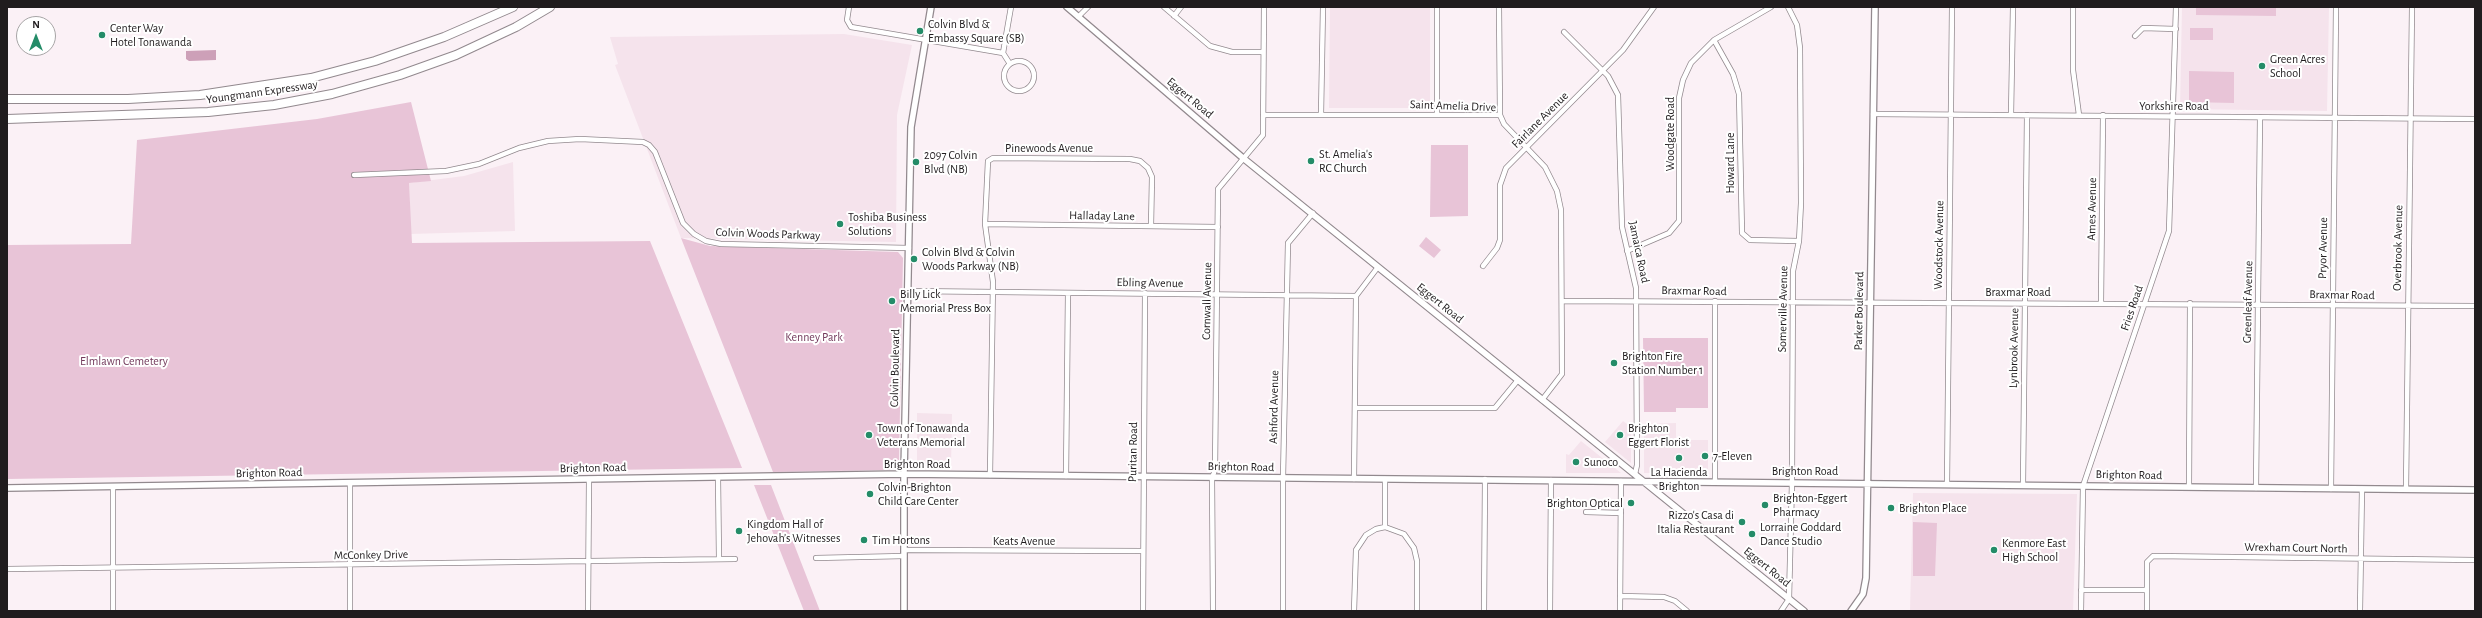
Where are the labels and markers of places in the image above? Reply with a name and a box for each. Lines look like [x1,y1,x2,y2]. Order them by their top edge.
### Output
place label: Colvin Blvd & Embassy Square (SB) [928,17,1025,45]
place label: Center Way Hotel Tonawanda [110,21,192,49]
marker: Colvin Blvd & Embassy Square (SB) [915,26,925,36]
marker: Center Way Hotel Tonawanda [97,30,107,40]
place label: Green Acres School [2270,52,2325,80]
marker: Green Acres School [2257,61,2267,71]
place label: St. Amelia's RC Church [1319,147,1372,175]
place label: 2097 Colvin Blvd (NB) [924,148,977,176]
marker: St. Amelia's RC Church [1306,156,1316,166]
marker: 2097 Colvin Blvd (NB) [911,157,921,167]
place label: Toshiba Business Solutions [848,210,927,238]
marker: Toshiba Business Solutions [835,219,845,229]
place label: Colvin Blvd & Colvin Woods Parkway (NB) [922,245,1019,273]
marker: Colvin Blvd & Colvin Woods Parkway (NB) [909,254,919,264]
place label: Billy Lick Memorial Press Box [900,287,991,315]
marker: Billy Lick Memorial Press Box [887,296,897,306]
place label: Brighton Fire Station Number 1 [1622,349,1703,377]
marker: Brighton Fire Station Number 1 [1609,358,1619,368]
place label: Town of Tonawanda Veterans Memorial [877,421,969,449]
place label: Brighton Eggert Florist [1628,421,1689,449]
marker: Town of Tonawanda Veterans Memorial [864,430,874,440]
marker: Brighton Eggert Florist [1615,430,1625,440]
place label: 7-Eleven [1713,449,1752,463]
marker: 7-Eleven [1700,451,1710,461]
marker: La Hacienda Brighton [1674,453,1684,463]
place label: Sunoco [1584,455,1618,469]
marker: Sunoco [1571,457,1581,467]
place label: La Hacienda Brighton [1650,465,1708,493]
place label: Colvin-Brighton Child Care Center [878,480,958,508]
marker: Colvin-Brighton Child Care Center [865,489,875,499]
place label: Brighton-Eggert Pharmacy [1773,491,1847,519]
place label: Brighton Optical [1547,496,1623,510]
marker: Brighton Optical [1626,498,1636,508]
marker: Brighton-Eggert Pharmacy [1760,500,1770,510]
place label: Brighton Place [1899,501,1967,515]
marker: Brighton Place [1886,503,1896,513]
place label: Rizzo's Casa di Italia Restaurant [1657,508,1734,536]
place label: Kingdom Hall of Jehovah’s Witnesses [747,517,840,545]
marker: Rizzo's Casa di Italia Restaurant [1737,517,1747,527]
place label: Lorraine Goddard Dance Studio [1760,520,1841,548]
marker: Kingdom Hall of Jehovah’s Witnesses [734,526,744,536]
marker: Lorraine Goddard Dance Studio [1747,529,1757,539]
place label: Tim Hortons [872,533,930,547]
marker: Tim Hortons [859,535,869,545]
place label: Kenmore East High School [2002,536,2066,564]
marker: Kenmore East High School [1989,545,1999,555]

